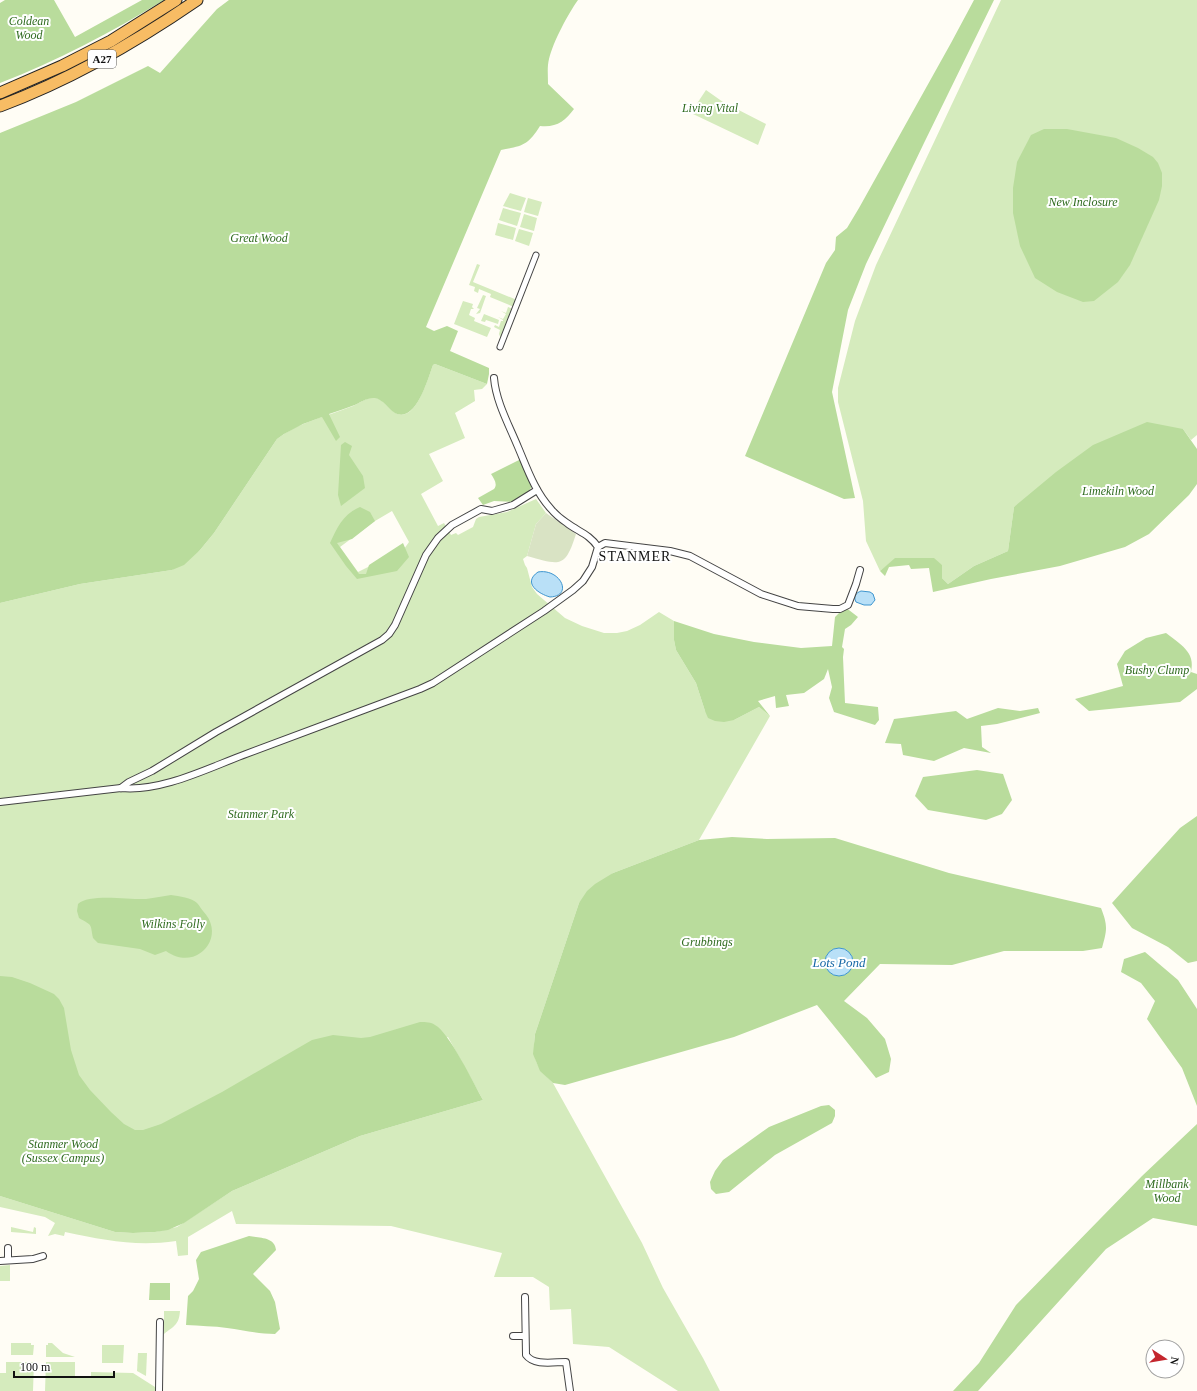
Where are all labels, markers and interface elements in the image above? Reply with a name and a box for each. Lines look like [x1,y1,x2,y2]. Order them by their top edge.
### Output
park label: Coldean Wood [9,14,49,42]
road number: A27 [88,50,116,68]
park label: Living Vital [681,101,739,115]
park label: New Inclosure [1047,195,1118,209]
park label: Great Wood [230,231,289,245]
park label: Limekiln Wood [1081,484,1155,498]
district label: STANMER [599,549,671,564]
park label: Bushy Clump [1125,663,1189,677]
park label: Stanmer Park [228,807,295,821]
park label: Wilkins Folly [141,917,206,931]
park label: Grubbings [681,935,733,949]
water label: Lots Pond [811,955,866,970]
park label: Stanmer Wood (Sussex Campus) [22,1137,104,1165]
park label: Millbank Wood [1144,1177,1189,1205]
north arrow [1145,1339,1185,1379]
scale bar [14,1353,114,1379]
text: N [1168,1356,1181,1366]
text: 100 m [20,1360,51,1374]

